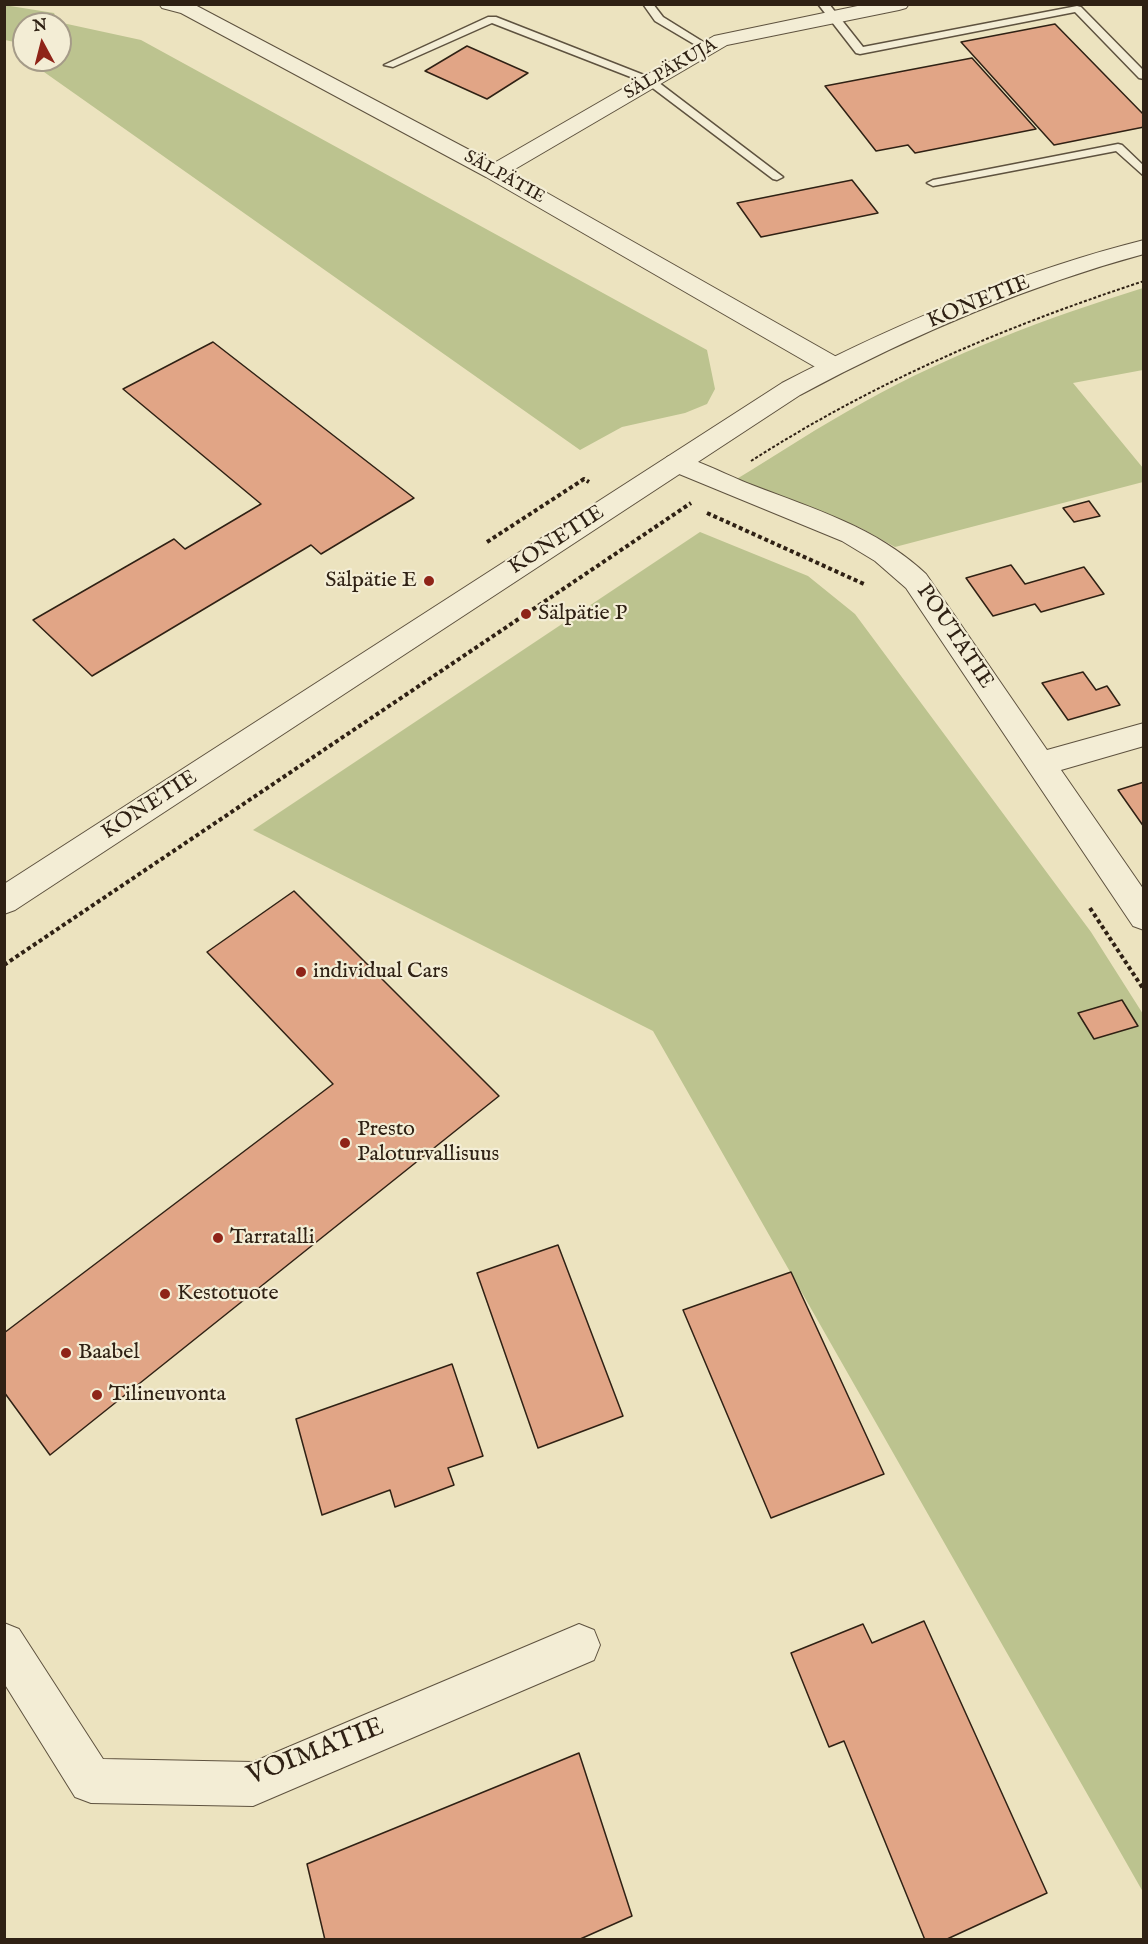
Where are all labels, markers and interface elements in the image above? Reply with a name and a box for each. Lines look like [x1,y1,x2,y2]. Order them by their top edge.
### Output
north arrow [12,12,72,72]
text: N [32,15,48,37]
street label: SÄLPÄKUJA [621,35,721,105]
street label: SÄLPÄTIE [460,147,548,209]
street label: KONETIE [924,270,1034,336]
street label: KONETIE [504,500,610,582]
place label: Sälpätie E [325,568,417,594]
marker: Sälpätie E [422,574,436,588]
street label: POUTATIE [909,580,999,694]
place label: Sälpätie P [538,601,627,627]
marker: Sälpätie P [519,607,533,621]
street label: KONETIE [97,765,203,847]
place label: individual Cars [313,959,448,985]
marker: individual Cars [294,965,308,979]
place label: Presto Paloturvallisuus [357,1117,499,1168]
marker: Presto Paloturvallisuus [338,1136,352,1150]
place label: Tarratalli [230,1225,315,1251]
marker: Tarratalli [211,1231,225,1245]
place label: Kestotuote [177,1281,278,1307]
marker: Kestotuote [158,1287,172,1301]
place label: Baabel [78,1340,139,1366]
marker: Baabel [59,1346,73,1360]
place label: Tilineuvonta [109,1382,226,1408]
marker: Tilineuvonta [90,1388,104,1402]
street label: VOIMATIE [243,1712,389,1794]

